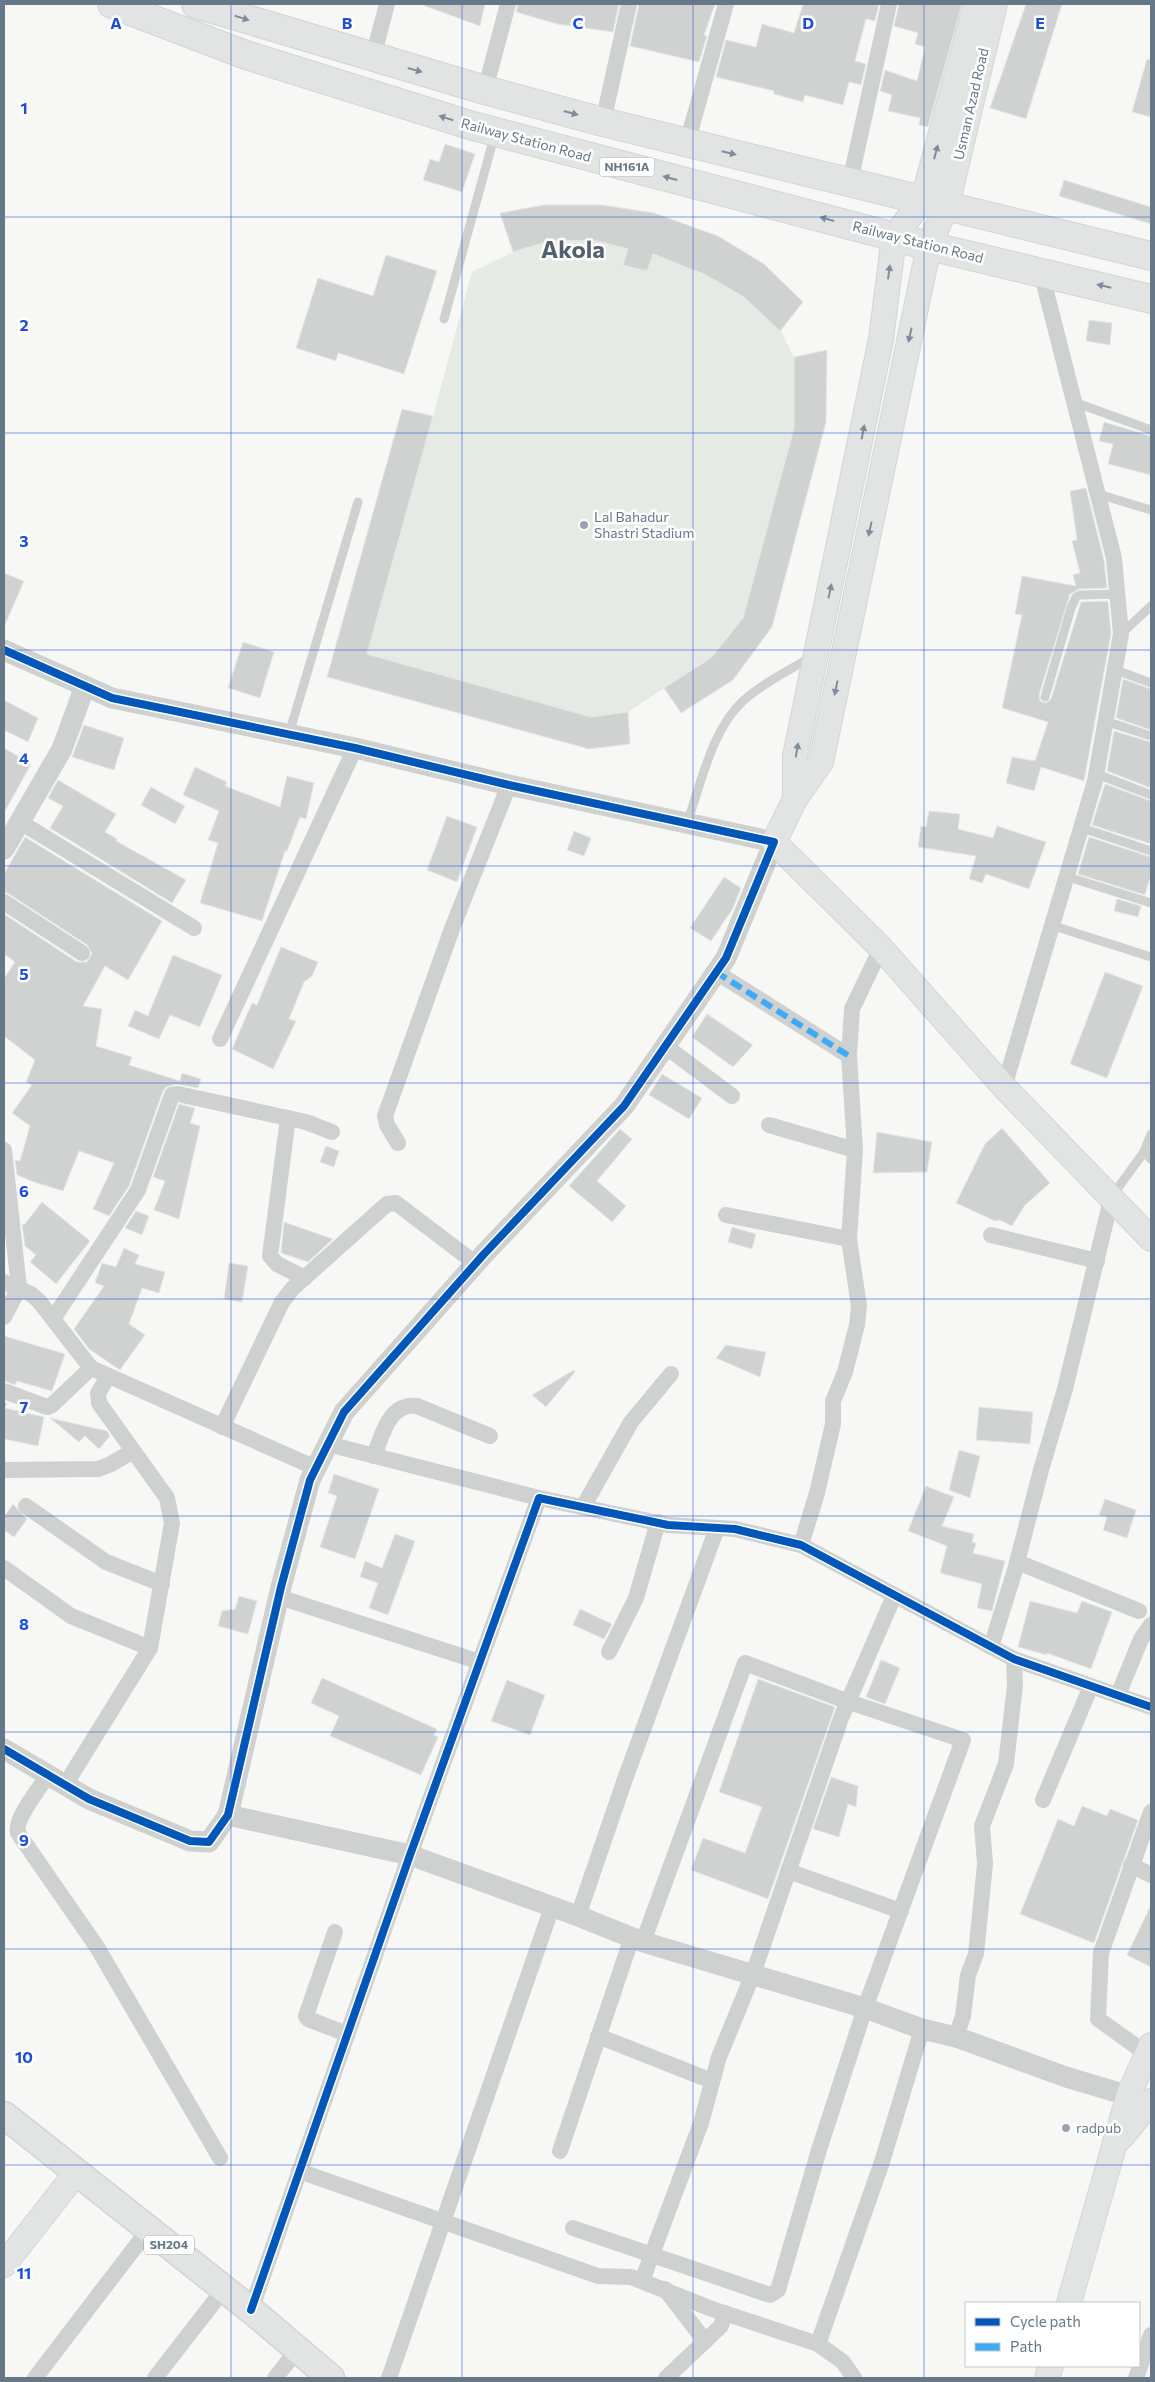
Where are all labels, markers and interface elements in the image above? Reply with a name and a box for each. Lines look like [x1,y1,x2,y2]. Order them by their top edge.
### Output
text: A [110,13,122,32]
text: B [342,13,353,32]
text: C [573,13,584,32]
text: D [802,13,814,32]
text: E [1035,13,1045,32]
one-way arrow [235,15,250,23]
street label: Usman Azad Road [949,46,992,161]
one-way arrow [407,66,422,74]
text: 1 [20,98,28,117]
one-way arrow [564,109,579,117]
one-way arrow [438,113,453,121]
street label: Railway Station Road [459,114,593,165]
one-way arrow [932,145,940,160]
one-way arrow [721,149,736,157]
road number: NH161A [600,158,654,176]
one-way arrow [663,174,678,182]
one-way arrow [820,215,835,223]
street label: Railway Station Road [851,217,985,266]
district label: Akola [541,234,605,263]
one-way arrow [885,264,893,280]
one-way arrow [1097,282,1112,290]
text: 2 [19,315,29,334]
one-way arrow [906,328,914,343]
one-way arrow [859,424,867,440]
place label: Lal Bahadur Shastri Stadium [594,508,694,541]
marker: Lal Bahadur Shastri Stadium [578,519,590,531]
one-way arrow [865,521,873,537]
text: 3 [19,531,29,550]
one-way arrow [826,584,834,599]
one-way arrow [832,680,840,696]
one-way arrow [793,742,801,758]
text: 4 [19,748,29,767]
text: 5 [19,964,29,983]
text: 6 [19,1181,29,1200]
text: 7 [20,1397,29,1416]
text: 8 [19,1614,29,1633]
text: 9 [19,1830,29,1849]
text: 10 [15,2047,33,2066]
place label: radpub [1076,2119,1121,2136]
marker: radpub [1060,2122,1072,2134]
road number: SH204 [144,2236,194,2254]
text: 11 [17,2263,31,2282]
legend [965,2302,1140,2367]
text: Cycle path [1010,2312,1081,2330]
text: Path [1010,2337,1042,2355]

